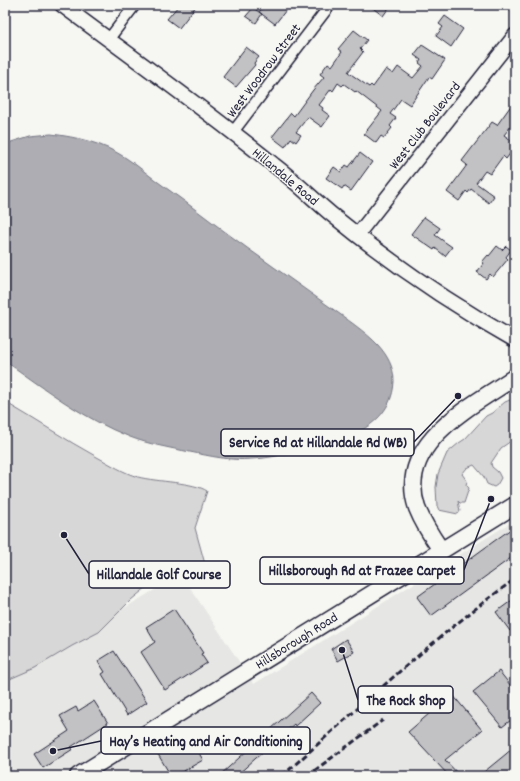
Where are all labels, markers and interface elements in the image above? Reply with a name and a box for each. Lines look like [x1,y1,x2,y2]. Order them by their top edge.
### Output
street label: West Woodrow Street [223,20,307,122]
street label: West Club Boulevard [385,78,466,174]
street label: Hillandale Road [247,144,322,211]
callout: Service Rd at Hillandale Rd (WB) [221,429,414,456]
text: Service Rd at Hillandale Rd (WB) [229,433,407,455]
callout: Hillsborough Rd at Frazee Carpet [260,557,464,584]
callout: Hillandale Golf Course [89,561,230,588]
text: Hillsborough Rd at Frazee Carpet [268,561,456,583]
text: Hillandale Golf Course [97,565,222,587]
street label: Hillsborough Road [252,608,342,675]
callout: The Rock Shop [358,686,453,713]
text: The Rock Shop [366,691,446,713]
callout: Hay’s Heating and Air Conditioning [101,727,310,754]
text: Hay’s Heating and Air Conditioning [109,732,303,754]

